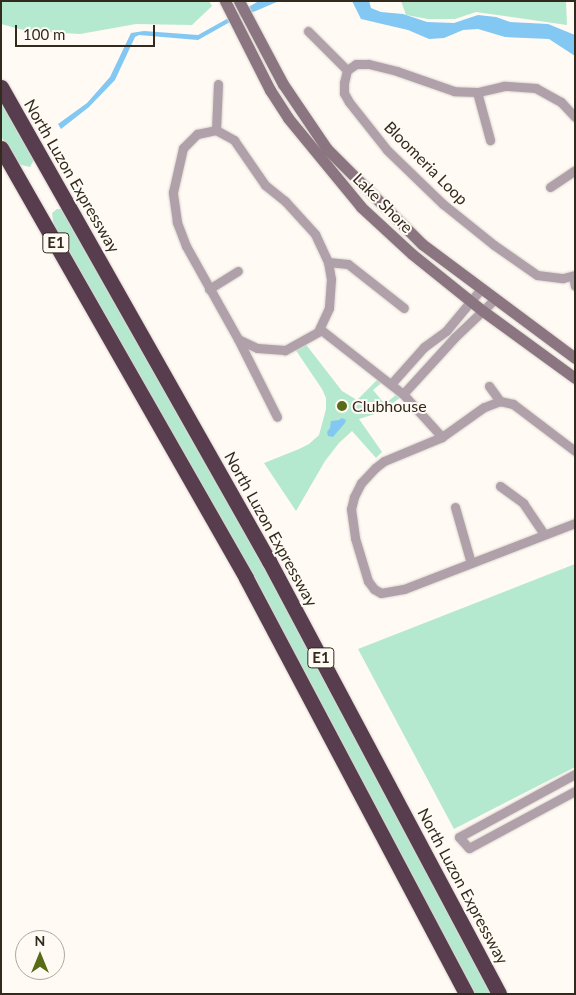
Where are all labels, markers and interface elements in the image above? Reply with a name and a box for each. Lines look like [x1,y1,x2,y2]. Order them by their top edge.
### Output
scale bar [18,15,158,47]
text: 100 m [23,25,65,43]
street label: North Luzon Expressway [20,96,124,256]
street label: Bloomeria Loop [380,117,472,209]
street label: Lake Shore [349,169,417,237]
road number: E1 [42,230,70,256]
place label: Clubhouse [352,396,427,416]
marker: Clubhouse [336,400,348,412]
street label: North Luzon Expressway [220,448,322,610]
road number: E1 [307,646,335,670]
street label: North Luzon Expressway [414,805,512,967]
north arrow [15,930,65,980]
text: N [35,932,45,949]

